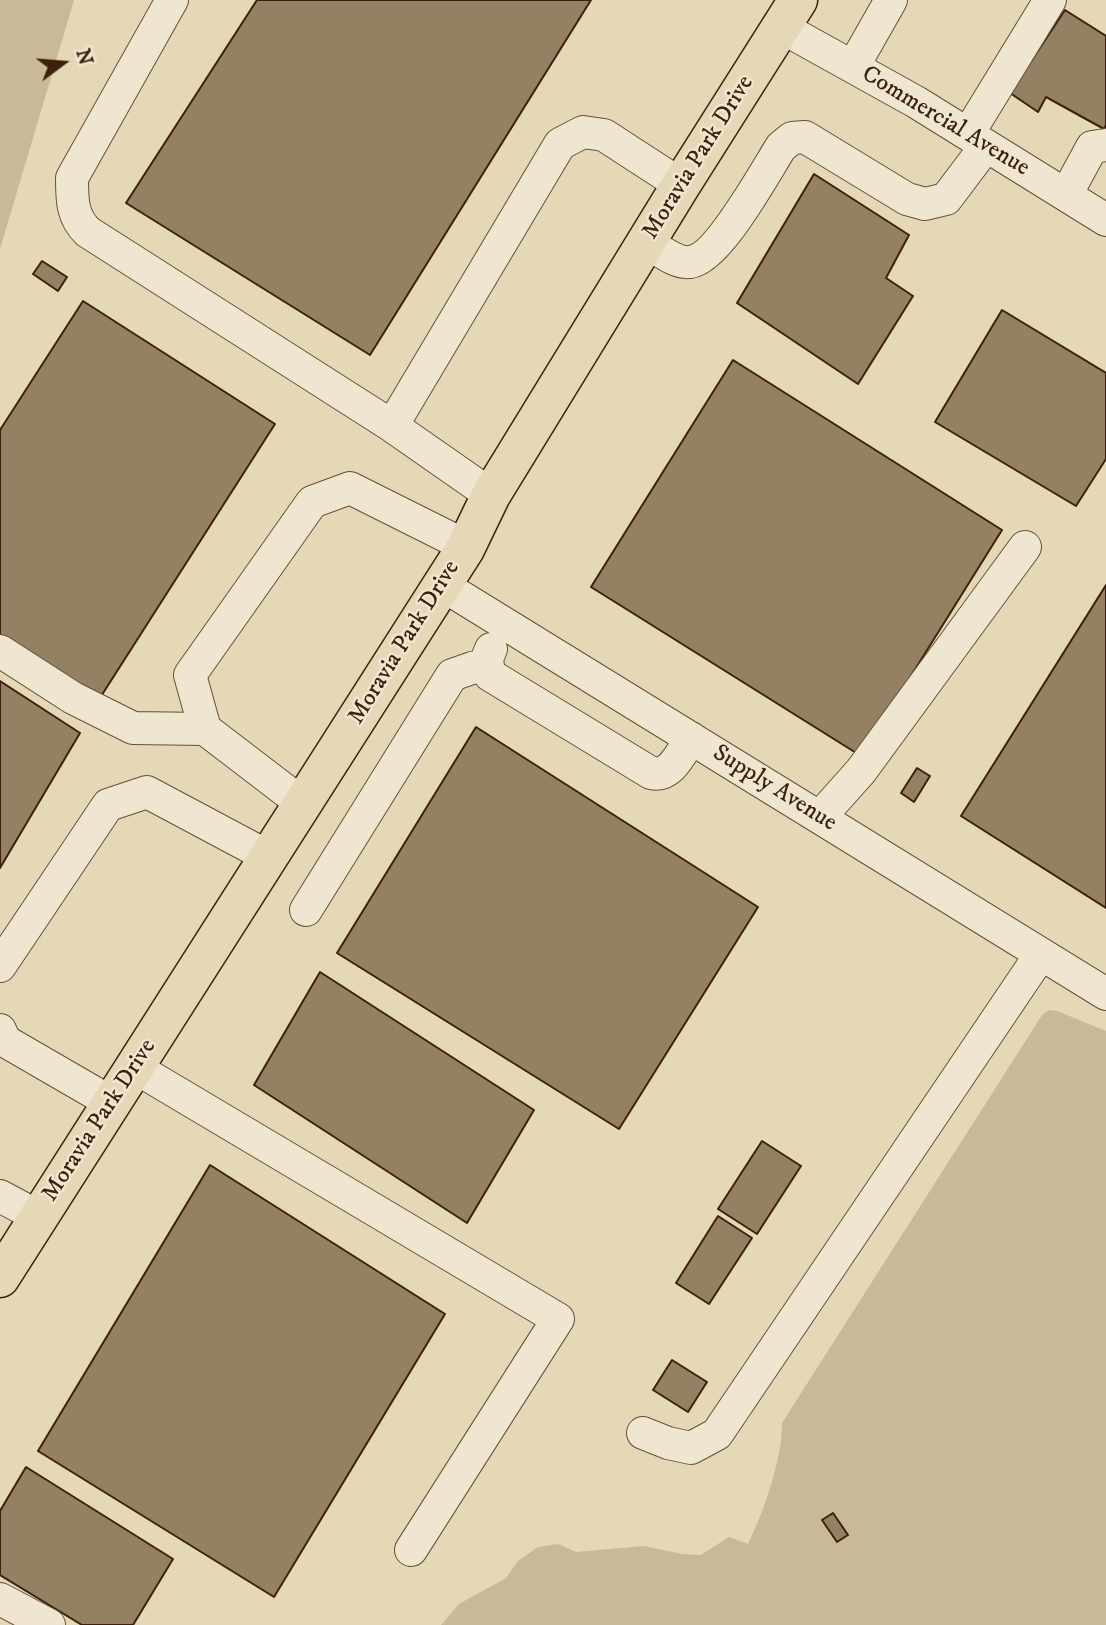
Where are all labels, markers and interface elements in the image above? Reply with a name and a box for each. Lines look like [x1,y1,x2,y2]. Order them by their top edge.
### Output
north arrow [28,28,98,98]
text: N [70,46,97,68]
street label: Commercial Avenue [856,61,1034,183]
street label: Moravia Park Drive [637,71,761,245]
street label: Moravia Park Drive [343,556,467,730]
street label: Supply Avenue [707,739,841,839]
street label: Moravia Park Drive [37,1034,163,1208]

